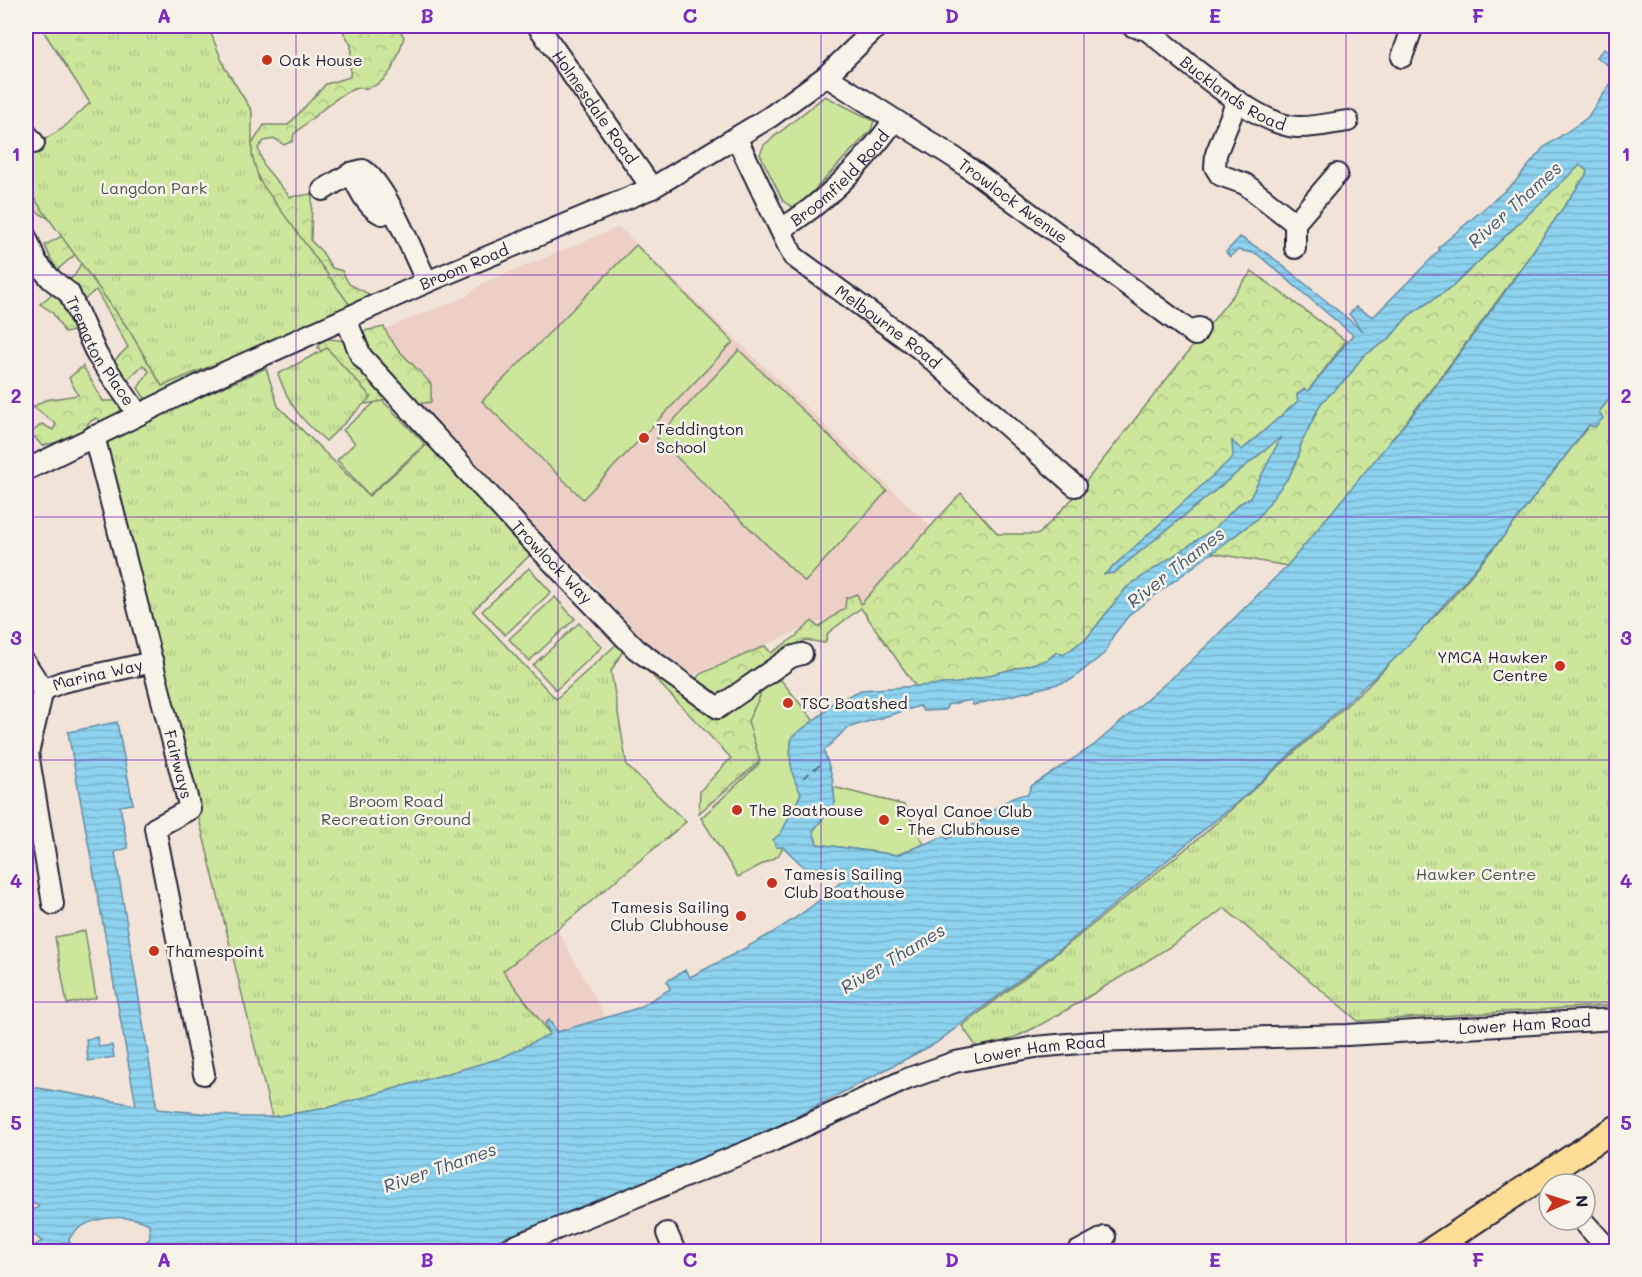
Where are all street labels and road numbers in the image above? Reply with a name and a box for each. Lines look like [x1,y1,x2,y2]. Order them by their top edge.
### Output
street label: Holmesdale Road [548,46,643,168]
street label: Bucklands Road [1176,51,1289,135]
street label: Broomfield Road [786,126,893,230]
street label: Trowlock Avenue [955,153,1072,248]
street label: Broom Road [416,238,512,294]
street label: Melbourne Road [831,279,946,373]
street label: Trematon Place [62,292,140,409]
street label: Trowlock Way [508,515,598,608]
street label: Marina Way [49,654,145,695]
street label: Fairways [160,727,198,801]
street label: Lower Ham Road [1458,1010,1591,1038]
street label: Lower Ham Road [972,1031,1106,1068]

